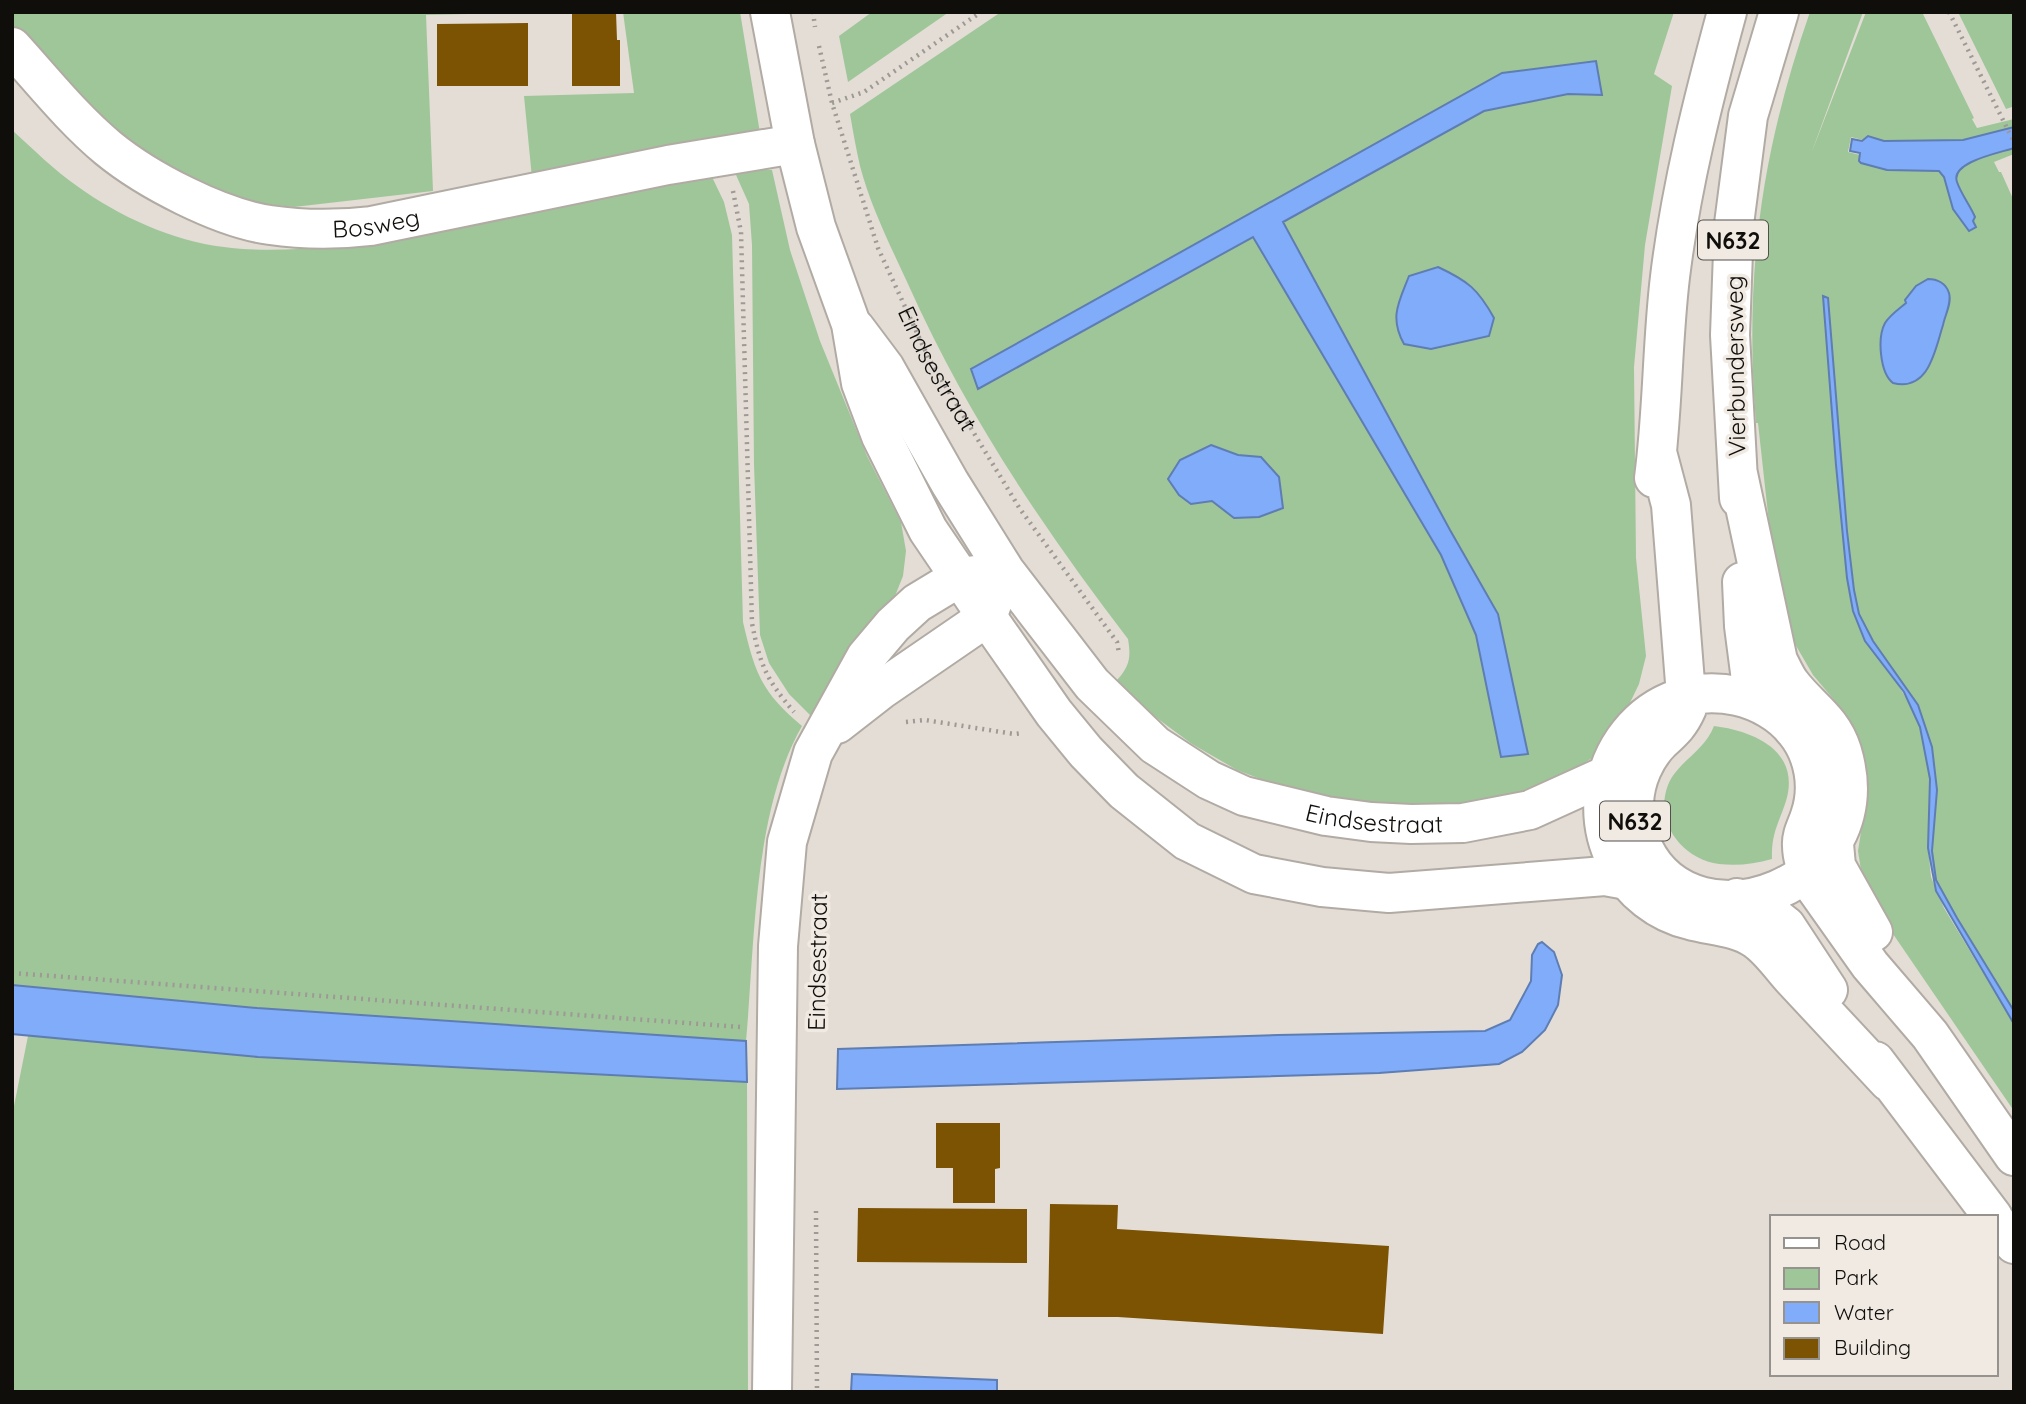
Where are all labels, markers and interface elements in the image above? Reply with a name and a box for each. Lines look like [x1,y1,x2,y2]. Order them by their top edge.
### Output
street label: Bosweg [332,201,422,244]
road number: N632 [1698,220,1768,260]
street label: Vierbundersweg [1718,275,1752,457]
street label: Eindsestraat [892,301,984,436]
street label: Eindsestraat [1303,797,1443,839]
road number: N632 [1600,802,1670,841]
street label: Eindsestraat [801,893,833,1031]
legend [1770,1215,1998,1376]
text: Road [1834,1229,1886,1255]
text: Park [1834,1264,1878,1290]
text: Water [1834,1299,1894,1325]
text: Building [1834,1334,1911,1360]

